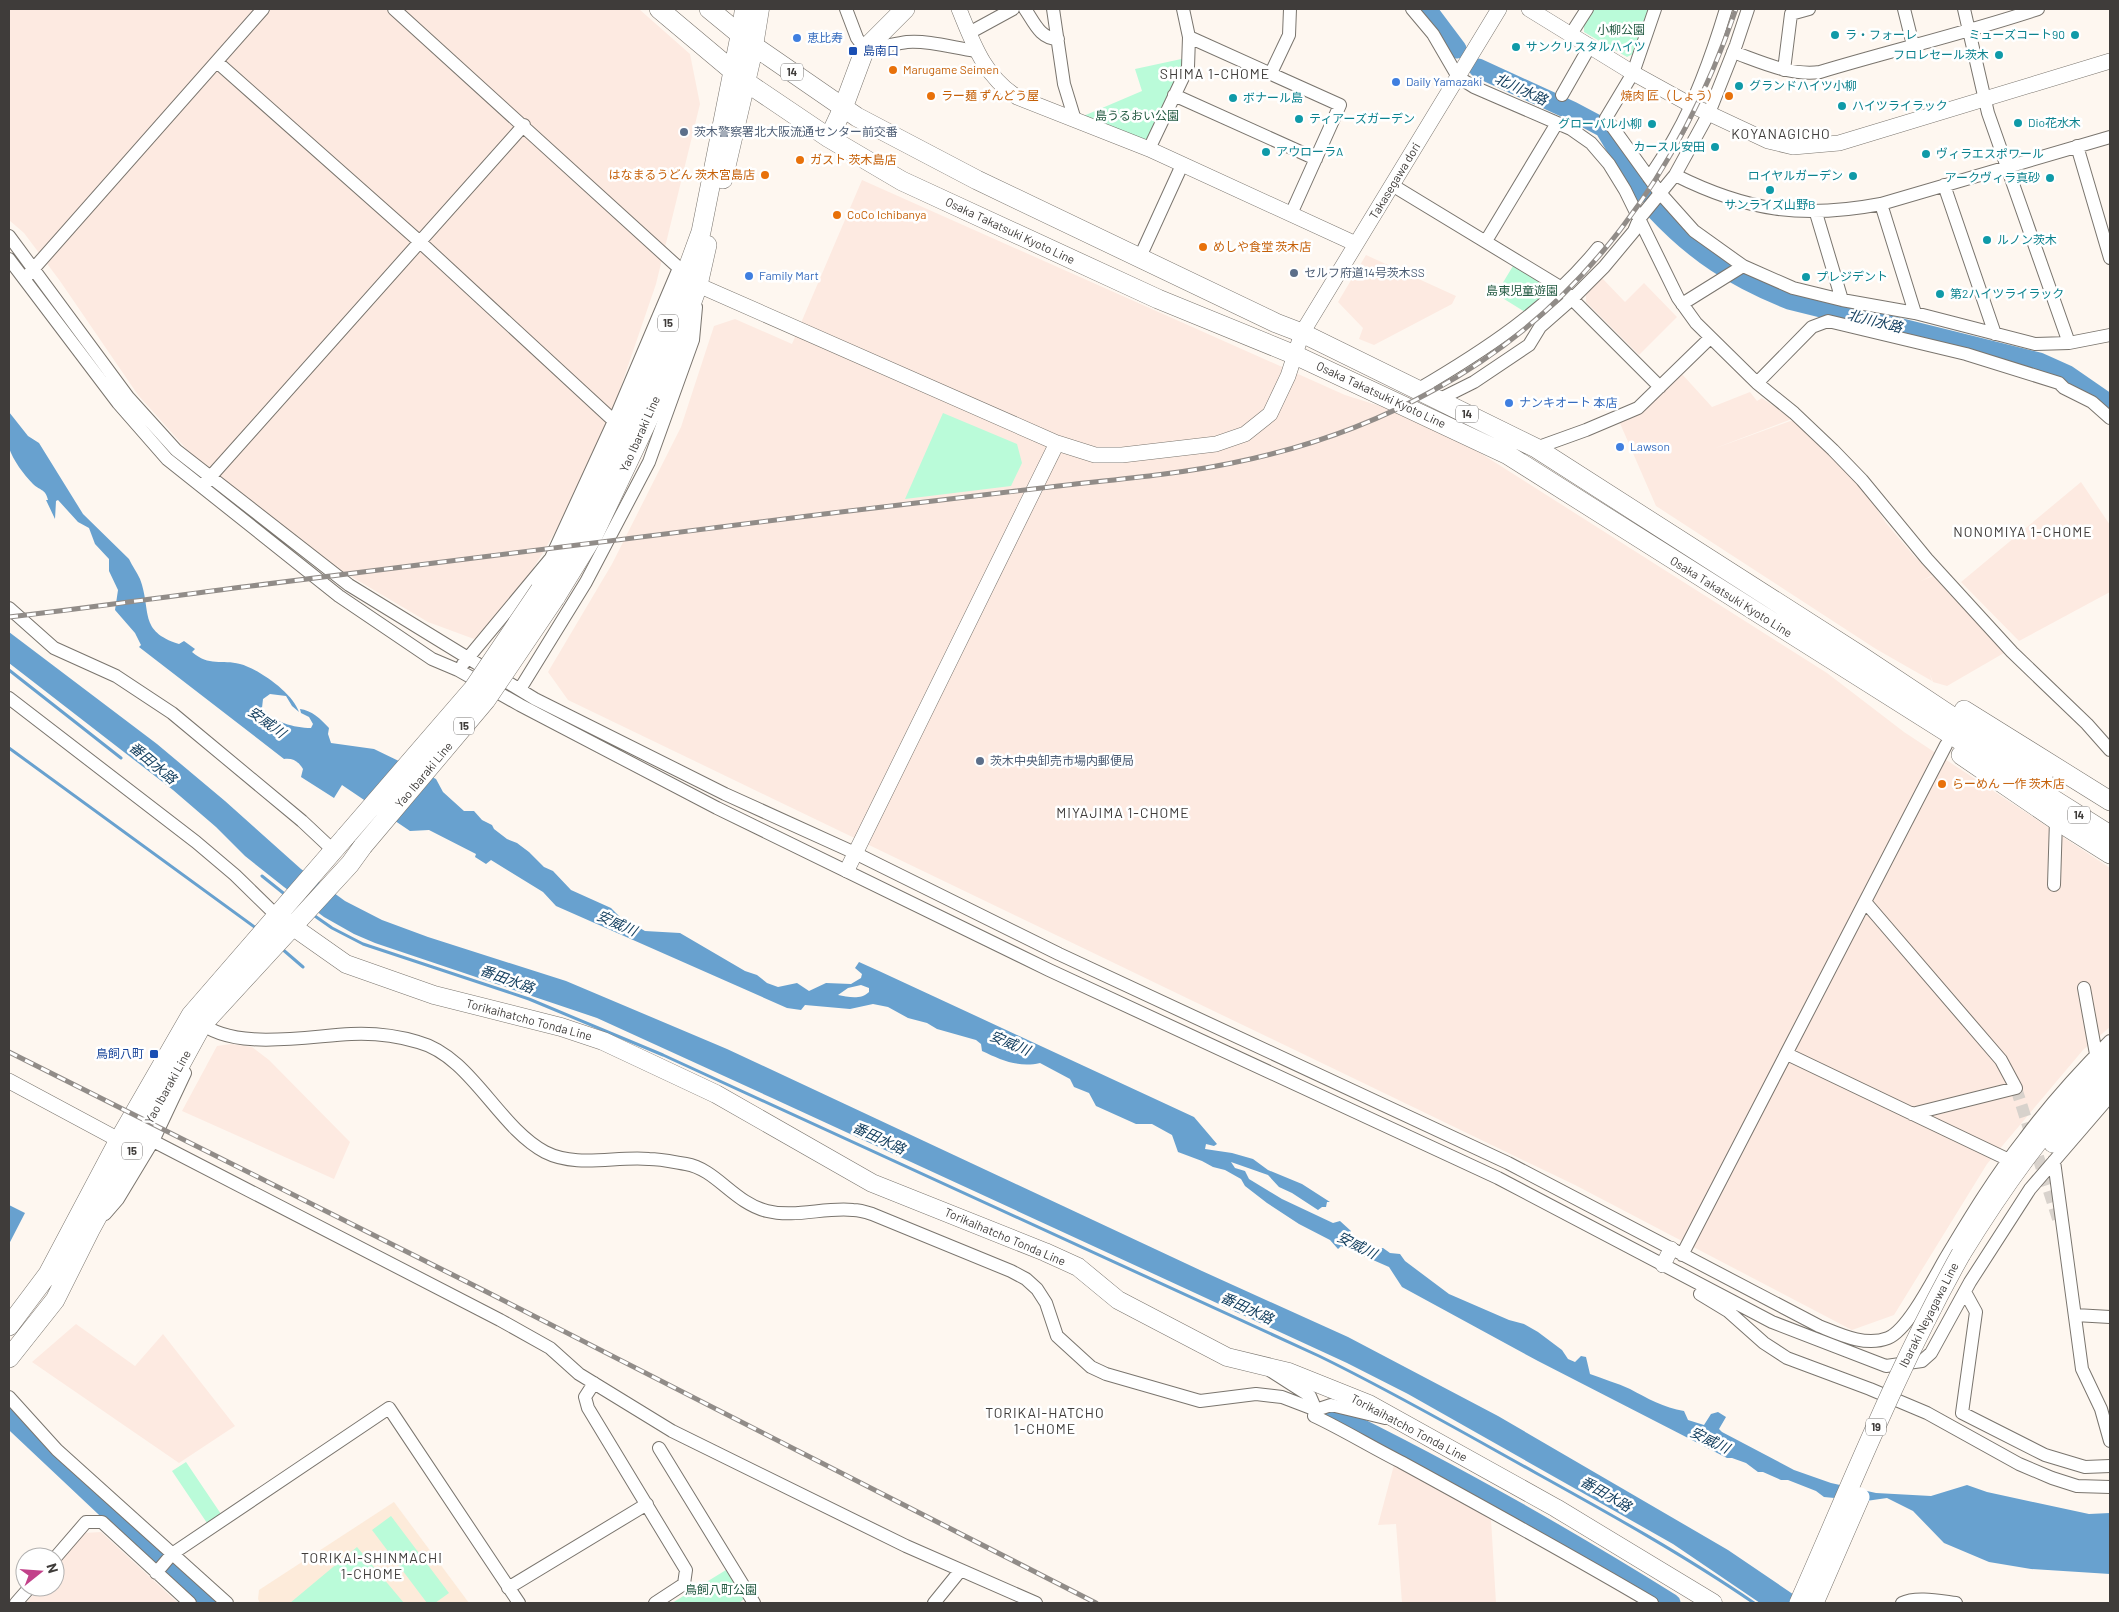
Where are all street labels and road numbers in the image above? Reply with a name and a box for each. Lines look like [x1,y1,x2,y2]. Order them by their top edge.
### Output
road number: 14 [781,64,803,80]
street label: Takasegawa dori [1366,140,1423,221]
street label: Osaka Takatsuki Kyoto Line [943,194,1077,266]
road number: 15 [658,314,678,332]
street label: Osaka Takatsuki Kyoto Line [1314,358,1448,430]
street label: Yao Ibaraki Line [616,393,662,474]
road number: 14 [1456,406,1478,422]
street label: Osaka Takatsuki Kyoto Line [1668,553,1795,640]
road number: 15 [454,718,474,734]
street label: Yao Ibaraki Line [392,739,455,810]
road number: 14 [2068,806,2090,824]
street label: Torikaihatcho Tonda Line [465,995,594,1043]
street label: Yao Ibaraki Line [141,1047,193,1126]
road number: 15 [122,1142,142,1160]
street label: Torikaihatcho Tonda Line [943,1204,1068,1268]
street label: Ibaraki Neyagawa Line [1896,1260,1961,1369]
street label: Torikaihatcho Tonda Line [1349,1390,1470,1464]
road number: 19 [1866,1418,1886,1435]

